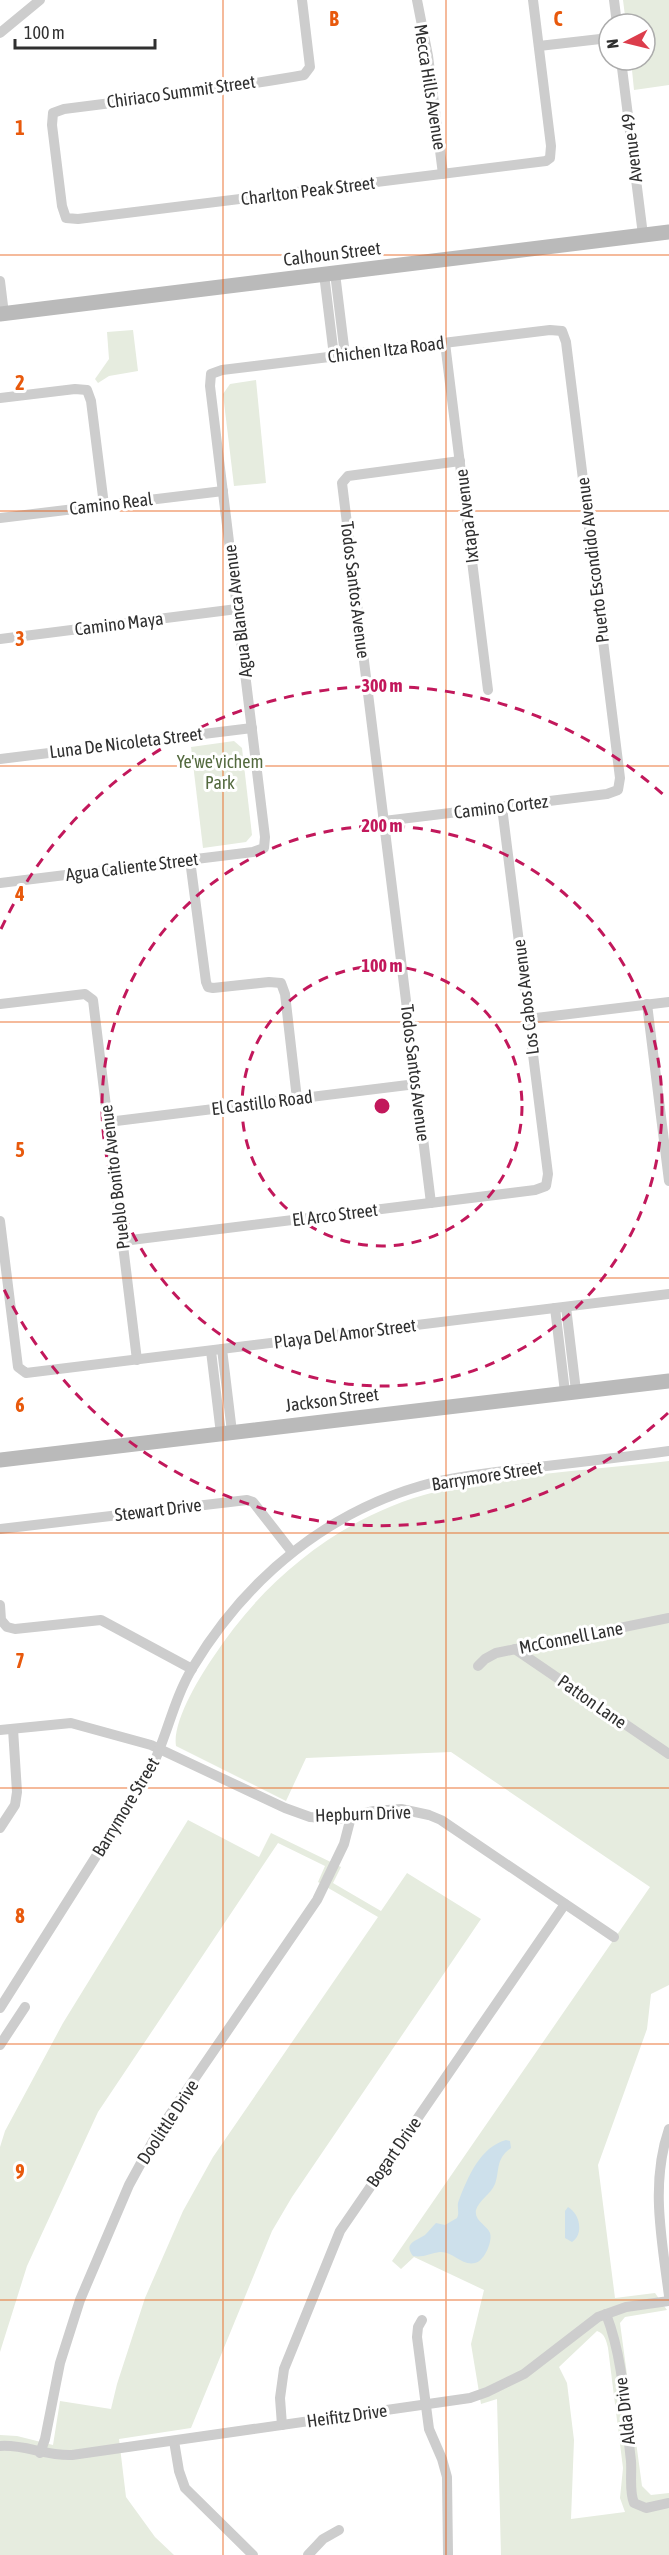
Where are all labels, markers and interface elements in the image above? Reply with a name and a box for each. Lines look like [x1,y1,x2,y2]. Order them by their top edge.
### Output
text: B [329,7,339,30]
text: C [554,7,563,30]
scale bar [15,12,154,50]
north arrow [597,12,657,72]
text: 100 m [24,22,65,43]
street label: Mecca Hills Avenue [410,23,451,151]
text: N [603,38,622,50]
street label: Chiriaco Summit Street [105,71,257,112]
street label: Avenue 49 [617,112,646,184]
text: 1 [15,116,25,139]
street label: Charlton Peak Street [240,172,376,209]
street label: Calhoun Street [282,237,382,270]
street label: Chichen Itza Road [327,332,445,367]
text: 2 [15,371,25,394]
street label: Ixtapa Avenue [450,468,483,564]
street label: Puerto Escondido Avenue [572,476,613,644]
street label: Camino Real [68,488,154,519]
street label: Todos Santos Avenue [337,520,374,660]
street label: Agua Blanca Avenue [219,543,256,679]
street label: Camino Maya [73,608,165,639]
text: 3 [15,627,25,650]
text: 300 m [362,675,402,696]
street label: Luna De Nicoleta Street [48,723,204,762]
park label: Ye'we'vichem Park [177,751,263,793]
street label: Camino Cortez [453,790,550,823]
text: 200 m [362,815,402,836]
street label: Agua Caliente Street [64,848,199,885]
text: 4 [14,882,25,905]
street label: Los Cabos Avenue [508,938,543,1056]
text: 100 m [362,955,402,976]
street label: Todos Santos Avenue [397,1003,434,1143]
street label: El Castillo Road [210,1086,314,1119]
centre of rings [372,1096,392,1116]
street label: Pueblo Bonito Avenue [95,1104,134,1250]
text: 5 [15,1138,25,1161]
street label: El Arco Street [291,1199,379,1230]
street label: Playa Del Amor Street [273,1314,417,1353]
street label: Jackson Street [284,1383,380,1416]
text: 6 [15,1393,25,1416]
street label: Barrymore Street [430,1456,544,1495]
street label: Stewart Drive [113,1494,203,1525]
street label: McConnell Lane [517,1617,625,1658]
text: 7 [15,1649,25,1672]
street label: Patton Lane [554,1670,631,1733]
street label: Barrymore Street [88,1753,163,1860]
street label: Hepburn Drive [315,1801,411,1826]
text: 8 [15,1904,25,1927]
street label: Doolittle Drive [133,2076,203,2168]
street label: Bogart Drive [362,2113,425,2191]
text: 9 [15,2160,25,2183]
street label: Alda Drive [610,2376,639,2446]
street label: Heifitz Drive [305,2399,388,2432]

